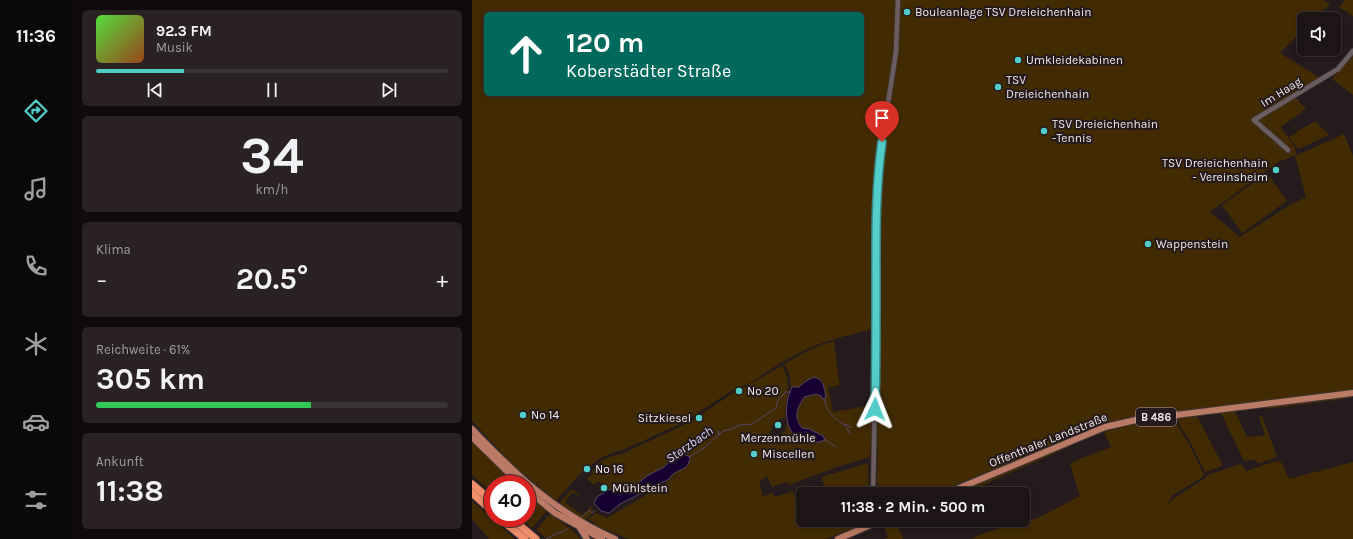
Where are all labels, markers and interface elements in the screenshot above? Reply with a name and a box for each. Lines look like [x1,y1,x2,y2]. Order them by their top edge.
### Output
place label: Bouleanlage TSV Dreieichenhain [915,5,1092,19]
marker: Bouleanlage TSV Dreieichenhain [902,7,912,17]
map controls [1297,12,1341,56]
button: sound [1297,12,1341,56]
text: 92.3 FM [156,22,212,40]
text: 11:36 [16,25,56,47]
text: 120 m [566,26,644,59]
icon: ahead [500,28,552,80]
text: Musik [156,40,193,55]
place label: Umkleidekabinen [1026,53,1123,67]
marker: Umkleidekabinen [1013,55,1023,65]
text: Koberstädter Straße [566,60,731,82]
place label: TSV Dreieichenhain [1006,73,1089,101]
street label: Im Haag [1258,74,1304,110]
icon: previous [144,79,166,101]
icon: pause [261,79,283,101]
icon: next [378,79,400,101]
marker: TSV Dreieichenhain [993,82,1003,92]
icon: directions [22,97,50,125]
pin [865,101,899,142]
icon: arrive [871,107,893,129]
place label: TSV Dreieichenhain -Tennis [1052,117,1158,145]
text: 34 [240,125,304,186]
marker: TSV Dreieichenhain -Tennis [1039,126,1049,136]
place label: TSV Dreieichenhain - Vereinsheim [1162,156,1268,184]
marker: TSV Dreieichenhain - Vereinsheim [1271,165,1281,175]
icon: music [22,175,50,203]
text: km/h [256,182,288,197]
place label: Wappenstein [1156,237,1228,251]
marker: Wappenstein [1143,239,1153,249]
text: Klima [96,242,131,257]
icon: phone [22,252,50,280]
text: 20.5° [236,261,308,297]
text: − [96,267,108,293]
text: + [436,267,448,293]
icon: climate [22,330,50,358]
text: Reichweite · 61% [96,342,190,357]
text: 305 km [96,361,205,397]
place label: No 20 [747,384,779,398]
marker: No 20 [734,386,744,396]
position arrow [854,388,896,430]
icon: car [22,408,50,436]
place label: No 14 [531,408,560,422]
road number: B 486 [1136,408,1176,426]
marker: No 14 [518,410,528,420]
street label: Offenthaler Landstraße [987,410,1109,470]
place label: Sitzkiesel [638,411,691,425]
marker: Sitzkiesel [694,413,704,423]
marker: Merzenmühle [773,420,783,430]
water label: Sterzbach [663,423,716,466]
place label: Merzenmühle [740,431,816,445]
place label: Miscellen [762,447,815,461]
marker: Miscellen [749,449,759,459]
text: Ankunft [96,454,144,469]
place label: No 16 [595,462,624,476]
marker: No 16 [582,464,592,474]
text: 11:38 [96,473,164,509]
speed limit sign: 40 [484,475,536,527]
place label: Mühlstein [612,481,668,495]
marker: Mühlstein [599,483,609,493]
icon: filters [22,486,50,514]
text: 11:38 · 2 Min. · 500 m [841,498,985,516]

